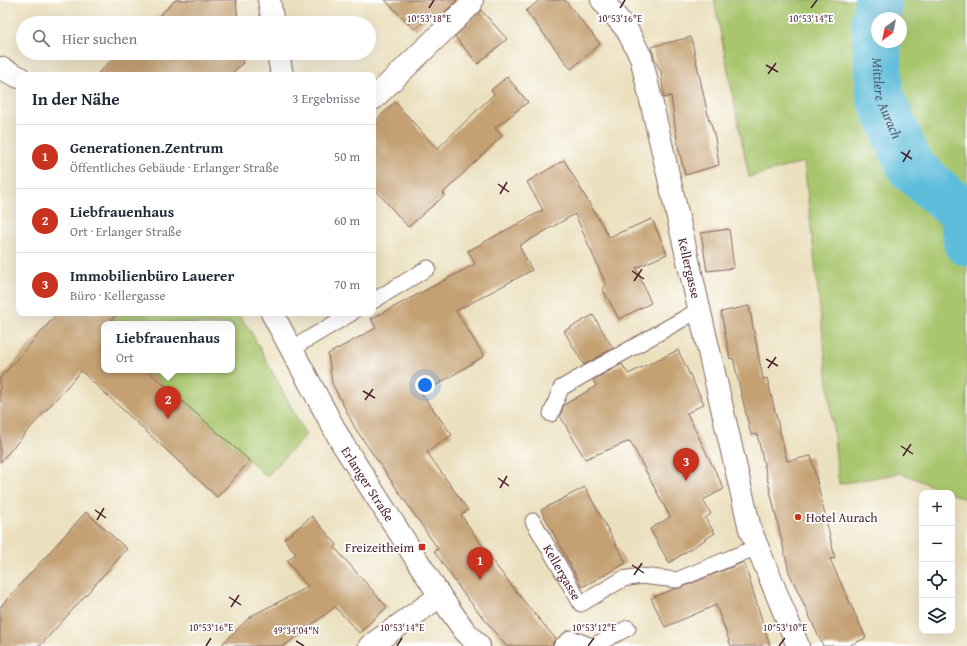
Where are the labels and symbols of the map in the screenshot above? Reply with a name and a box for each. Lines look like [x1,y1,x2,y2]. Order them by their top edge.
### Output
text: 10°53'18"E [407,11,451,26]
text: 10°53'16"E [598,11,642,26]
text: 10°53'14"E [789,11,833,26]
north arrow [871,12,907,48]
water label: Mittlere Aurach [867,57,907,142]
street label: Kellergasse [674,236,706,300]
your location [415,375,435,395]
pin: 2 [155,386,181,419]
street label: Erlanger Straße [337,442,399,525]
pin: 3 [673,448,699,481]
place label: Hotel Aurach [806,508,878,527]
marker: Hotel Aurach [793,512,803,522]
place label: Freizeitheim [345,538,414,557]
street label: Kellergasse [539,541,586,604]
marker: Freizeitheim [417,542,427,552]
pin: 1 [467,547,493,580]
text: 10°53'16"E [189,620,233,635]
text: 10°53'14"E [380,620,424,635]
text: 10°53'12"E [572,620,616,635]
text: 10°53'10"E [763,620,807,635]
text: 49°34'04"N [273,623,319,638]

